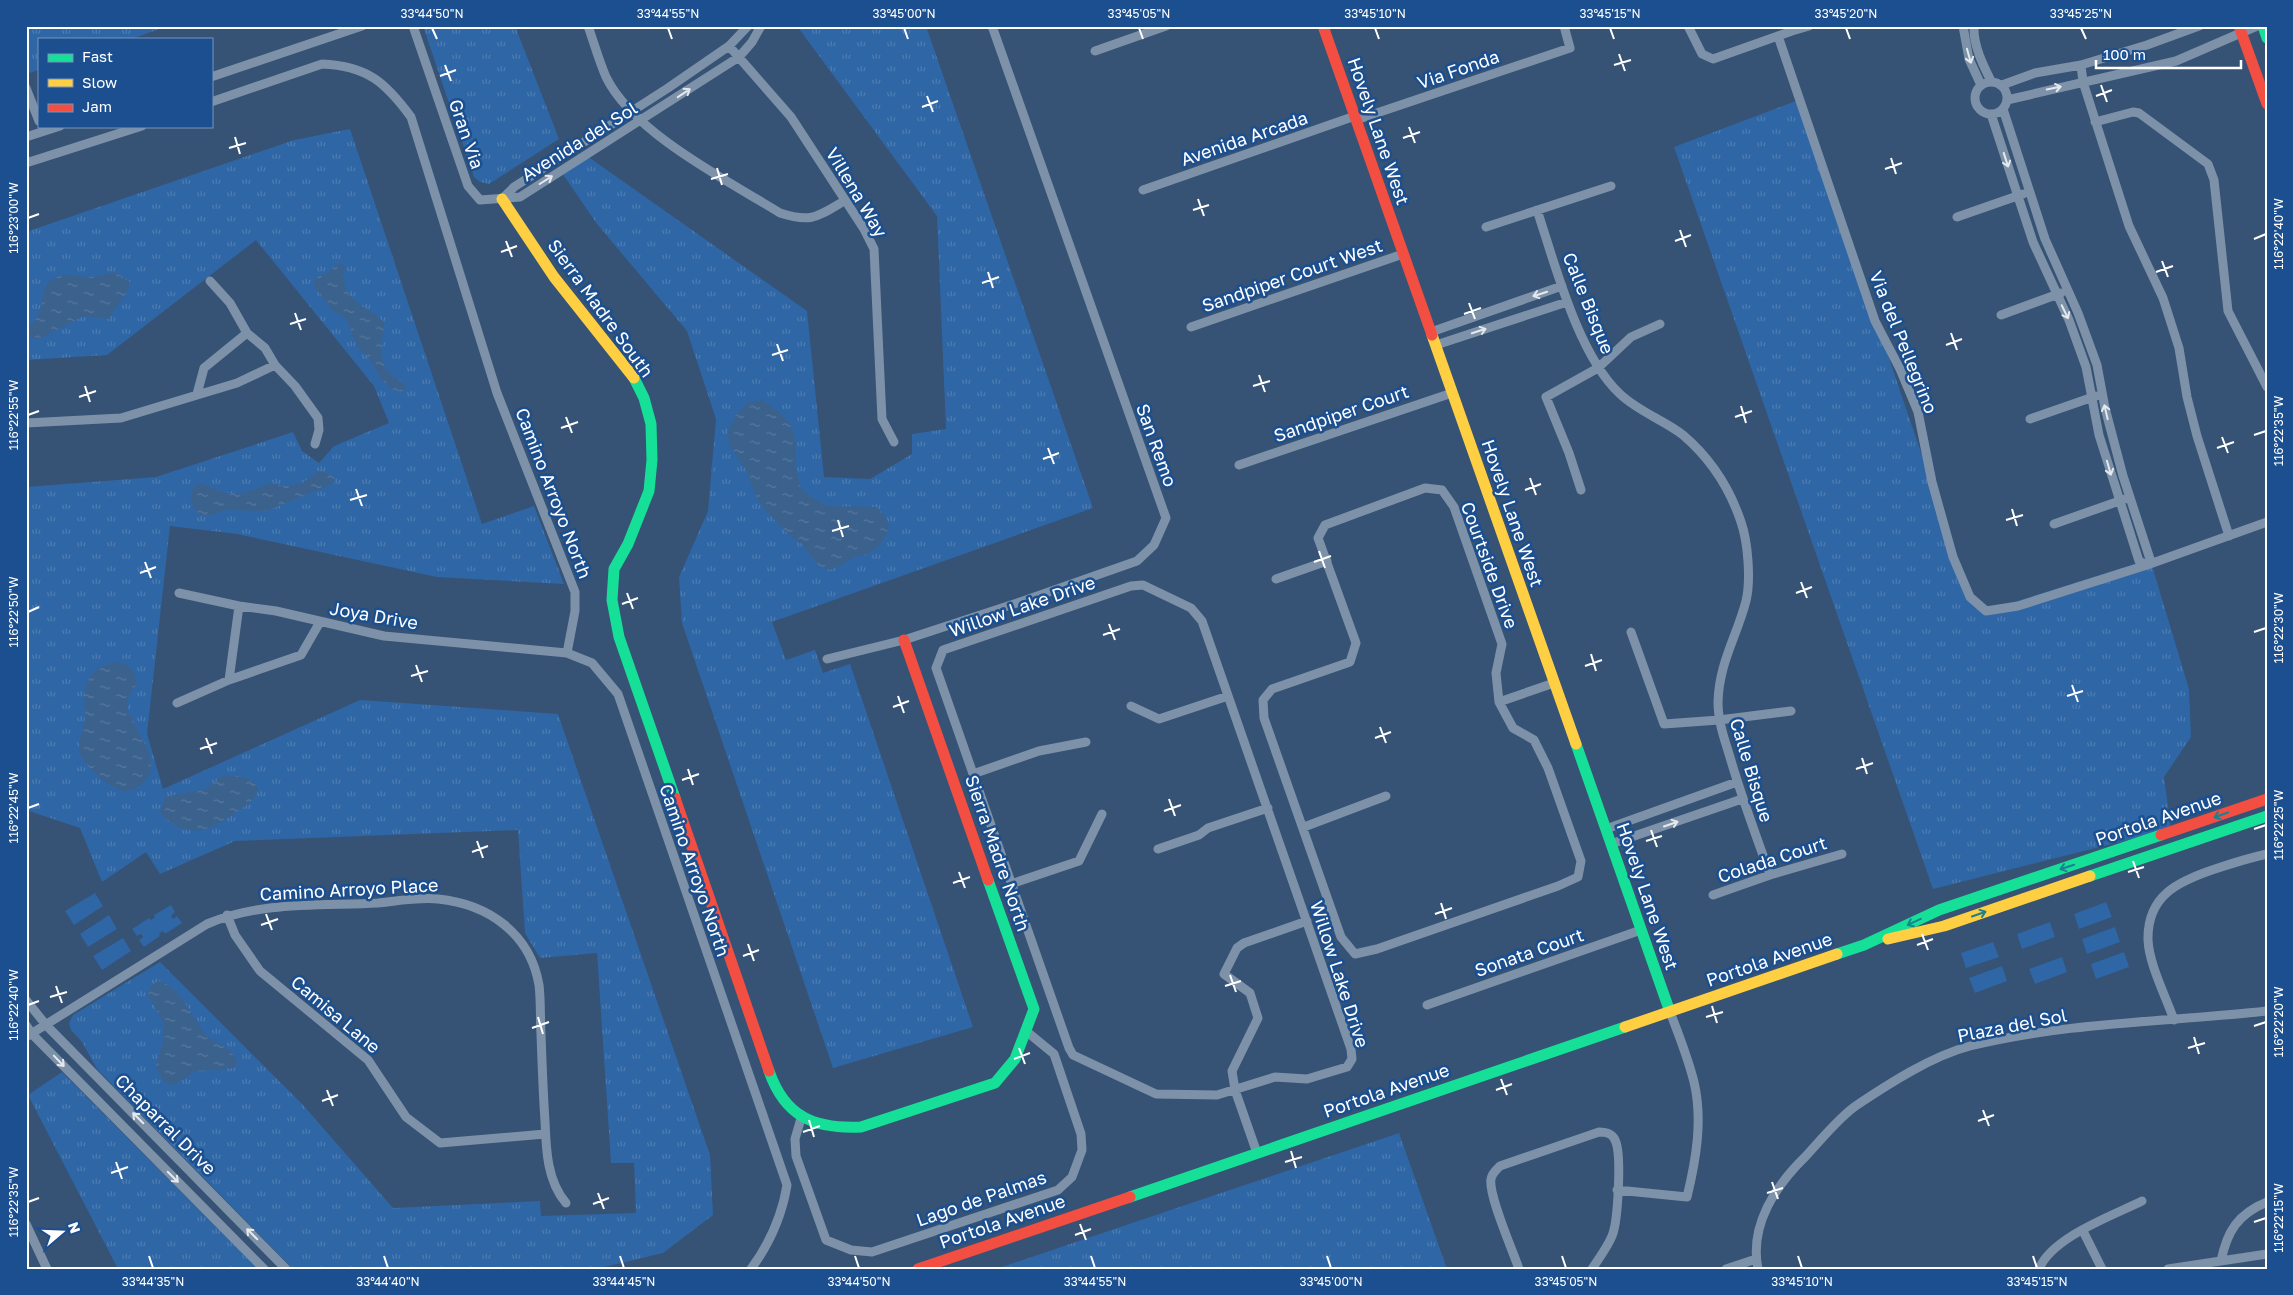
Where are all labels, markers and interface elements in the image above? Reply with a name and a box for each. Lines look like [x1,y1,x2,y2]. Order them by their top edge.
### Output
text: 33°44'50"N [400,6,464,21]
text: 33°44'55"N [637,6,699,21]
text: 33°45'00"N [872,6,936,21]
text: 33°45'05"N [1108,6,1170,21]
text: 33°45'10"N [1344,6,1406,21]
text: 33°45'15"N [1579,6,1641,21]
text: 33°45'20"N [1815,6,1877,21]
text: 33°45'25"N [2050,6,2112,21]
legend [38,38,212,128]
scale bar [2096,38,2240,70]
street label: Via Fonda [1414,45,1502,93]
text: 100 m [2103,45,2146,63]
text: Fast [82,47,113,65]
one-way arrow [1964,48,1974,64]
street label: Hovely Lane West [1343,54,1415,208]
text: Slow [82,73,117,91]
one-way arrow [2046,83,2062,93]
one-way arrow [676,88,690,98]
street label: Gran Via [445,96,489,172]
street label: Avenida del Sol [517,96,641,185]
text: Jam [82,97,112,115]
street label: Avenida Arcada [1178,106,1310,170]
street label: Villena Way [822,143,892,241]
one-way arrow [2002,152,2012,168]
one-way arrow [539,175,553,185]
text: 116°23'00"W [6,182,21,254]
text: 116°22'40"W [2271,198,2286,270]
street label: Sandpiper Court West [1199,234,1385,316]
street label: Sierra Madre South [544,235,658,381]
street label: Calle Bisque [1559,249,1619,357]
street label: Via del Pellegrino [1865,267,1943,417]
one-way arrow [1532,290,1548,299]
one-way arrow [2061,304,2070,319]
one-way arrow [1471,326,1487,335]
text: 116°22'55"W [6,379,21,450]
street label: Sandpiper Court [1271,380,1411,446]
text: 116°22'35"W [2271,395,2286,466]
street label: San Remo [1132,401,1182,489]
one-way arrow [2101,404,2110,420]
street label: Camino Arroyo North [511,405,597,581]
street label: Hovely Lane West [1477,436,1549,590]
one-way arrow [2104,459,2114,475]
street label: Courtside Drive [1457,499,1523,631]
street label: Willow Lake Drive [946,571,1098,641]
text: 116°22'50"W [6,576,21,647]
text: 116°22'30"W [2271,592,2286,664]
street label: Joya Drive [328,596,420,634]
street label: Calle Bisque [1726,715,1778,825]
text: 116°22'45"W [6,772,21,843]
street label: Sierra Madre North [961,772,1035,934]
street label: Camino Arroyo North [655,781,735,959]
street label: Portola Avenue [2092,786,2224,850]
text: 116°22'25"W [2271,789,2286,860]
one-way arrow [2213,811,2229,820]
one-way arrow [1663,818,1679,828]
street label: Hovely Lane West [1612,819,1684,973]
street label: Colada Court [1715,831,1829,887]
one-way arrow [2060,863,2075,872]
street label: Camino Arroyo Place [259,873,439,905]
street label: Willow Lake Drive [1306,898,1374,1050]
one-way arrow [1971,909,1987,919]
one-way arrow [1907,917,1922,927]
street label: Sonata Court [1472,923,1586,981]
street label: Portola Avenue [1703,927,1835,991]
text: 116°22'40"W [6,969,21,1041]
street label: Camisa Lane [287,970,385,1058]
text: 116°22'20"W [2271,986,2286,1057]
street label: Plaza del Sol [1955,1004,2069,1046]
one-way arrow [53,1055,65,1067]
street label: Portola Avenue [1320,1058,1452,1122]
street label: Chaparral Drive [111,1069,221,1179]
one-way arrow [132,1112,144,1125]
street label: Lago de Palmas [913,1165,1049,1231]
text: 116°22'35"W [6,1166,21,1237]
one-way arrow [167,1171,179,1183]
text: 116°22'15"W [2271,1183,2286,1253]
street label: Portola Avenue [936,1189,1068,1253]
north arrow [38,1208,88,1258]
text: N [65,1220,85,1235]
one-way arrow [246,1228,258,1240]
text: 33°44'35"N [122,1274,184,1289]
text: 33°44'40"N [356,1274,420,1289]
text: 33°44'45"N [592,1274,656,1289]
text: 33°44'50"N [827,1274,891,1289]
text: 33°44'55"N [1064,1274,1126,1289]
text: 33°45'00"N [1299,1274,1363,1289]
text: 33°45'05"N [1535,1274,1597,1289]
text: 33°45'10"N [1771,1274,1833,1289]
text: 33°45'15"N [2006,1274,2068,1289]

